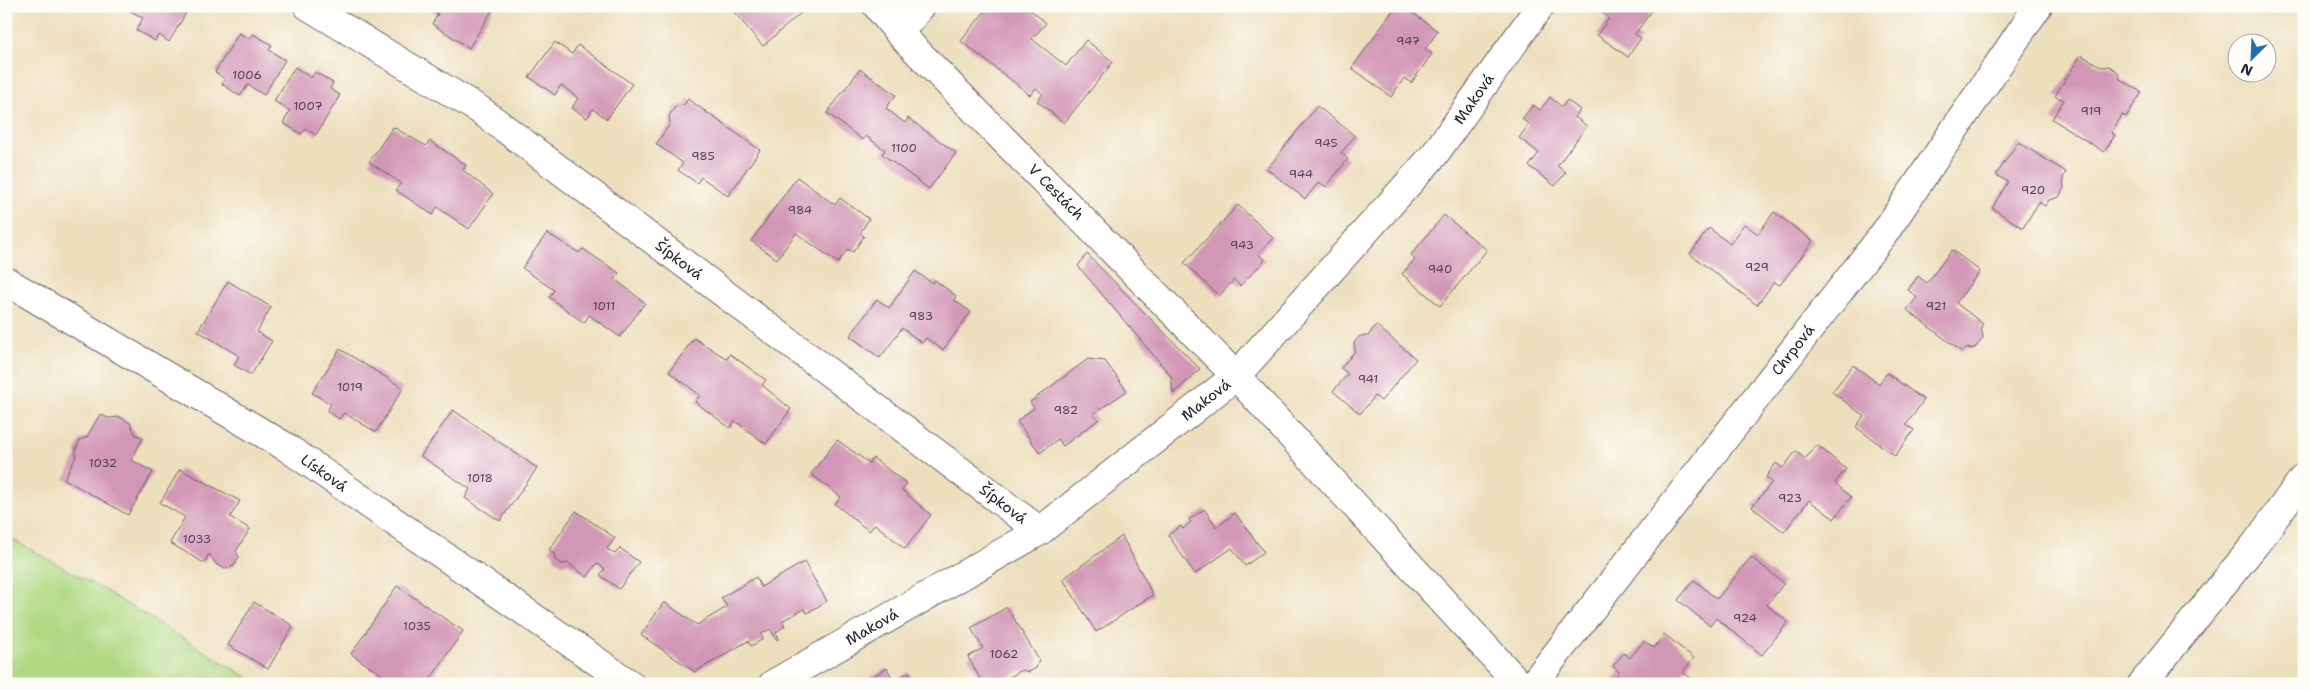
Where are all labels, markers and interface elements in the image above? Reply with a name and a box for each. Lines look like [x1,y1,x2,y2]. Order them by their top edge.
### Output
north arrow [2228,32,2278,82]
house number: 947 [1396,33,1420,49]
text: N [2238,59,2255,80]
house number: 1006 [232,67,262,83]
street label: Maková [1449,69,1499,128]
house number: 1007 [293,98,323,114]
house number: 919 [2081,103,2101,119]
house number: 945 [1314,135,1338,151]
house number: 1100 [891,140,917,156]
house number: 985 [691,148,715,164]
street label: V Cestách [1024,160,1088,224]
house number: 944 [1289,166,1313,182]
house number: 920 [2021,182,2045,198]
house number: 984 [788,202,812,218]
street label: Šípková [651,235,708,285]
house number: 943 [1230,237,1254,253]
house number: 929 [1745,259,1769,275]
house number: 940 [1428,261,1452,277]
house number: 1011 [593,298,615,314]
house number: 921 [1926,298,1946,314]
house number: 983 [909,308,933,324]
street label: Chrpová [1767,320,1820,379]
house number: 941 [1358,371,1378,387]
street label: Maková [1177,374,1235,426]
house number: 1019 [337,379,363,395]
house number: 982 [1054,402,1078,418]
street label: Lísková [297,450,352,497]
house number: 1032 [89,455,117,471]
house number: 1018 [467,470,493,486]
street label: Šípková [975,479,1032,529]
house number: 923 [1778,490,1802,506]
house number: 1033 [183,531,211,547]
street label: Maková [842,604,902,650]
house number: 924 [1733,610,1757,626]
house number: 1035 [403,618,431,634]
house number: 1062 [990,646,1018,662]

